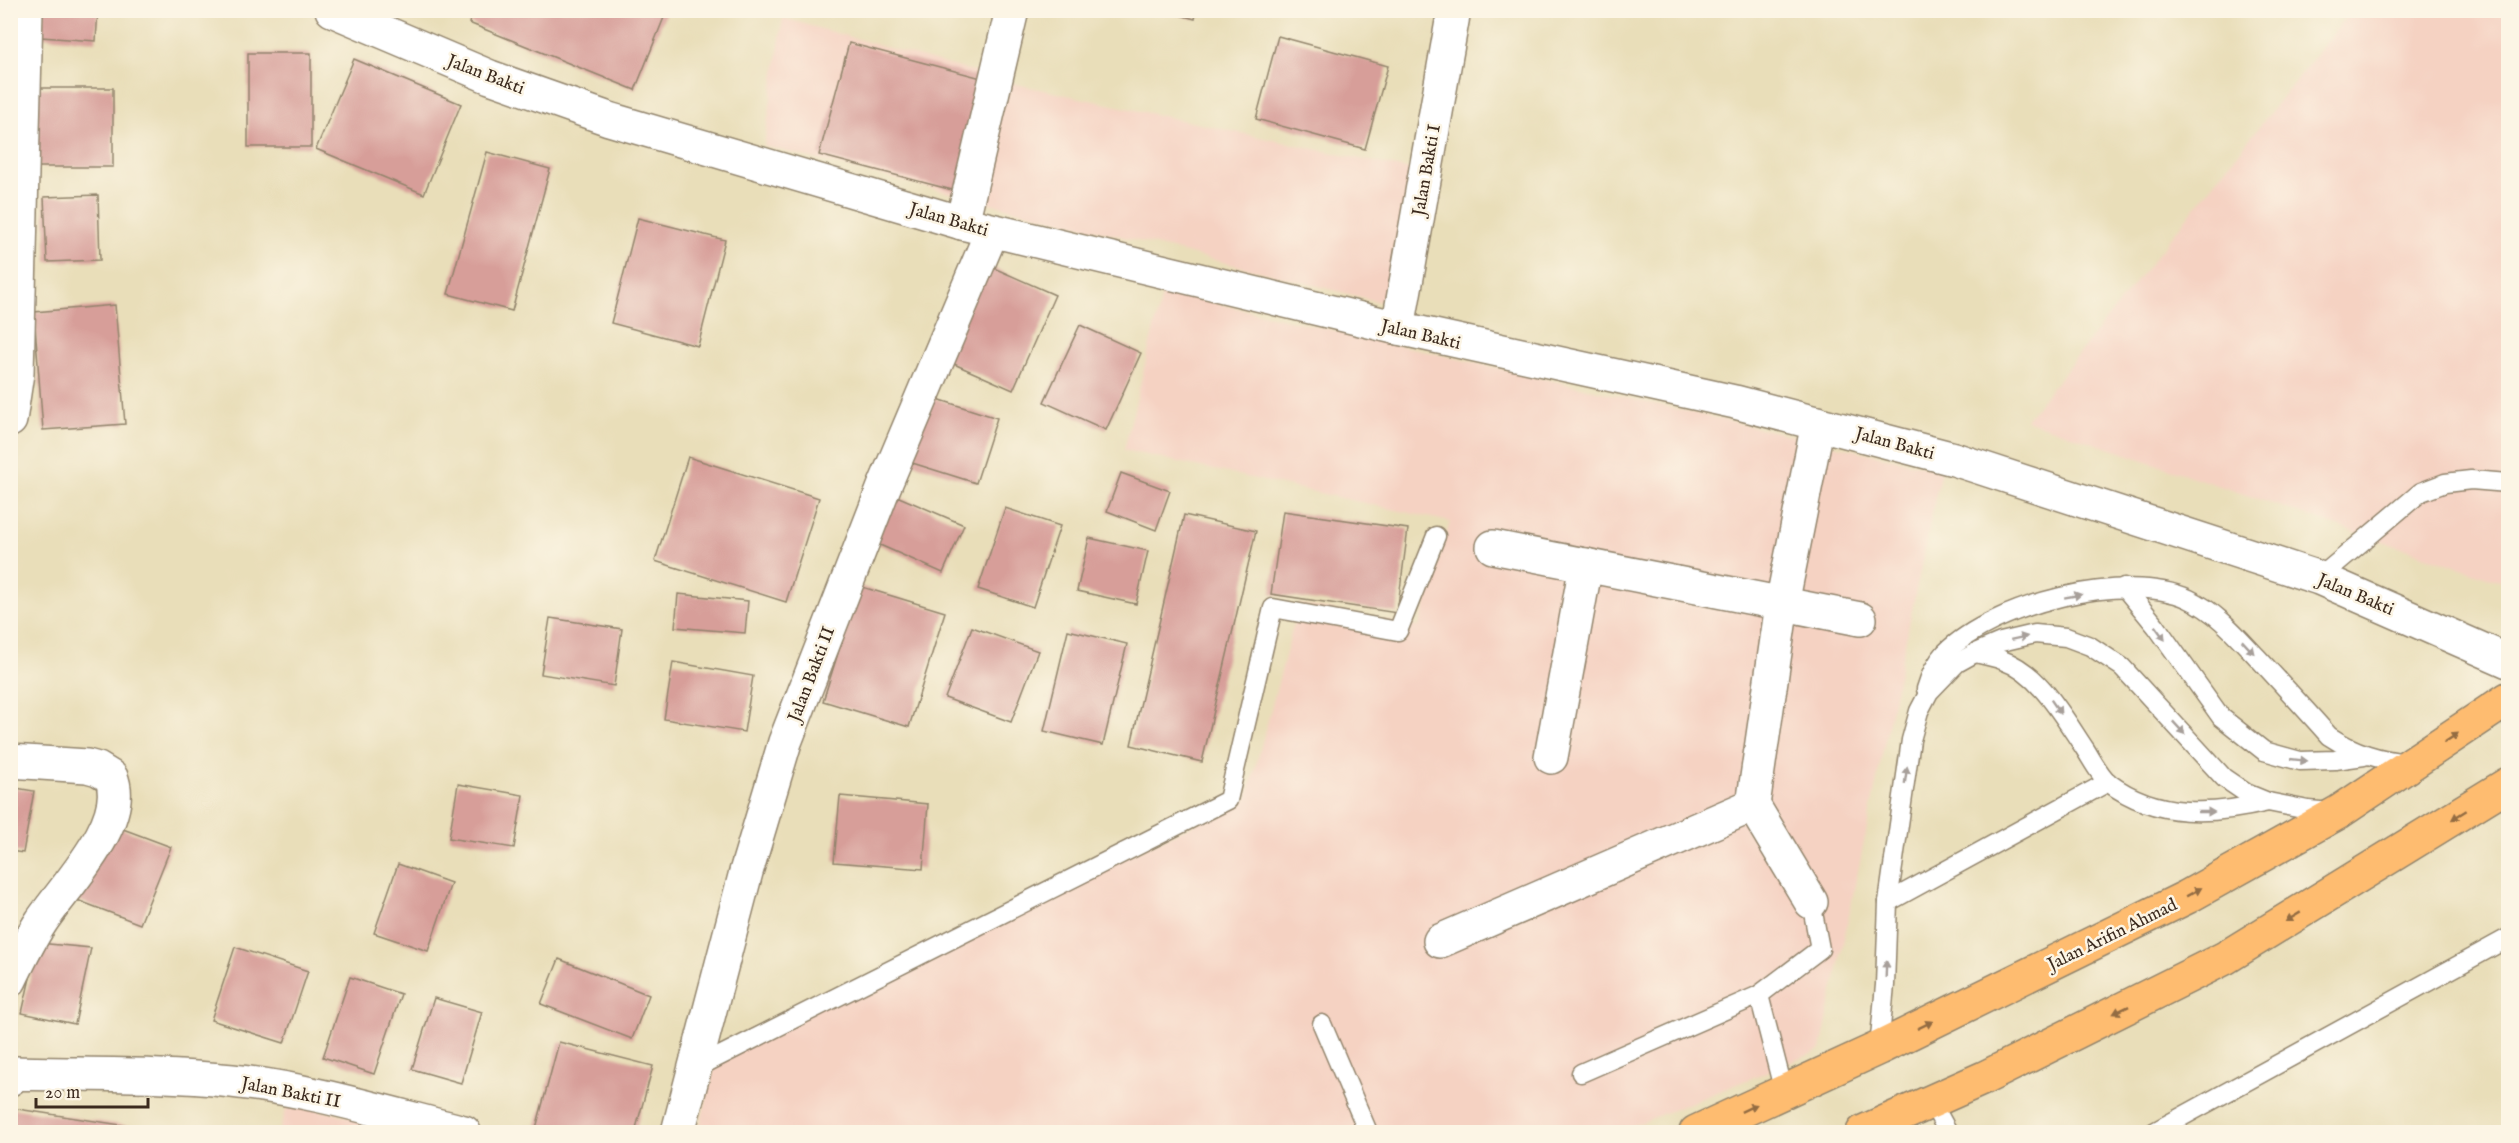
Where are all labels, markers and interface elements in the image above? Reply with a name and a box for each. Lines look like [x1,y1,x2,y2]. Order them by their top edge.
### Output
street label: Jalan Bakti [442,49,528,101]
street label: Jalan Bakti I [1408,122,1447,220]
street label: Jalan Bakti [904,198,991,243]
street label: Jalan Bakti [1377,315,1463,356]
street label: Jalan Bakti [1850,422,1937,466]
street label: Jalan Bakti [2312,568,2397,622]
one-way arrow [2063,591,2082,600]
street label: Jalan Bakti II [783,623,841,727]
one-way arrow [2154,625,2166,640]
one-way arrow [2010,633,2029,642]
one-way arrow [2240,640,2254,654]
one-way arrow [2050,699,2062,715]
one-way arrow [2172,720,2186,734]
one-way arrow [2443,733,2459,744]
one-way arrow [2290,755,2309,765]
one-way arrow [1902,766,1911,785]
one-way arrow [2196,807,2215,817]
one-way arrow [2451,809,2467,820]
one-way arrow [2186,887,2203,897]
street label: Jalan Arifin Ahmad [2042,894,2182,978]
one-way arrow [2284,912,2301,922]
one-way arrow [1881,960,1891,979]
one-way arrow [2113,1005,2130,1014]
one-way arrow [1917,1021,1934,1030]
scale bar [36,1071,148,1109]
street label: Jalan Bakti II [237,1072,343,1114]
text: 20 m [45,1082,80,1105]
one-way arrow [1740,1103,1758,1113]

